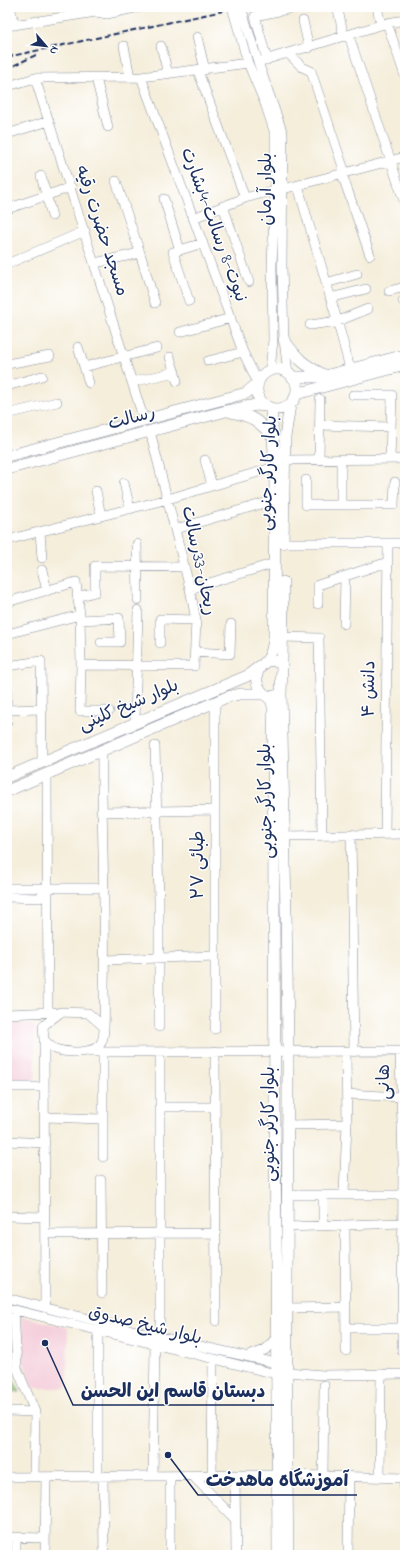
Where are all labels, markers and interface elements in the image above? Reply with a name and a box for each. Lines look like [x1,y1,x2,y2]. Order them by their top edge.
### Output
north arrow [26,26,66,66]
text: N [45,43,63,57]
street label: نبوت-8 رسالت-4بشارت [173,144,253,306]
street label: بلوار آرمان [254,153,280,225]
street label: مسجد حضرت رقیه [68,162,134,300]
street label: رسالت [105,400,159,438]
street label: بلوار کارگر جنوبی [253,415,285,531]
street label: ریحان-33رسالت [174,504,222,618]
street label: دانش ۴ [357,660,383,718]
street label: بلوار شیخ کلینی [75,673,183,739]
street label: بلوار کارگر جنوبی [253,743,281,859]
street label: طبائی ۲۷ [186,831,212,899]
street label: هانی [372,1064,398,1100]
street label: بلوار کارگر جنوبی [257,1066,283,1182]
street label: بلوار شیخ صدوق [86,1299,204,1353]
callout: دبستان قاسم این الحسن [73,1374,274,1405]
text: دبستان قاسم این الحسن [81,1379,265,1406]
callout: آموزشگاه ماهدخت [198,1464,357,1495]
text: آموزشگاه ماهدخت [206,1468,349,1495]

